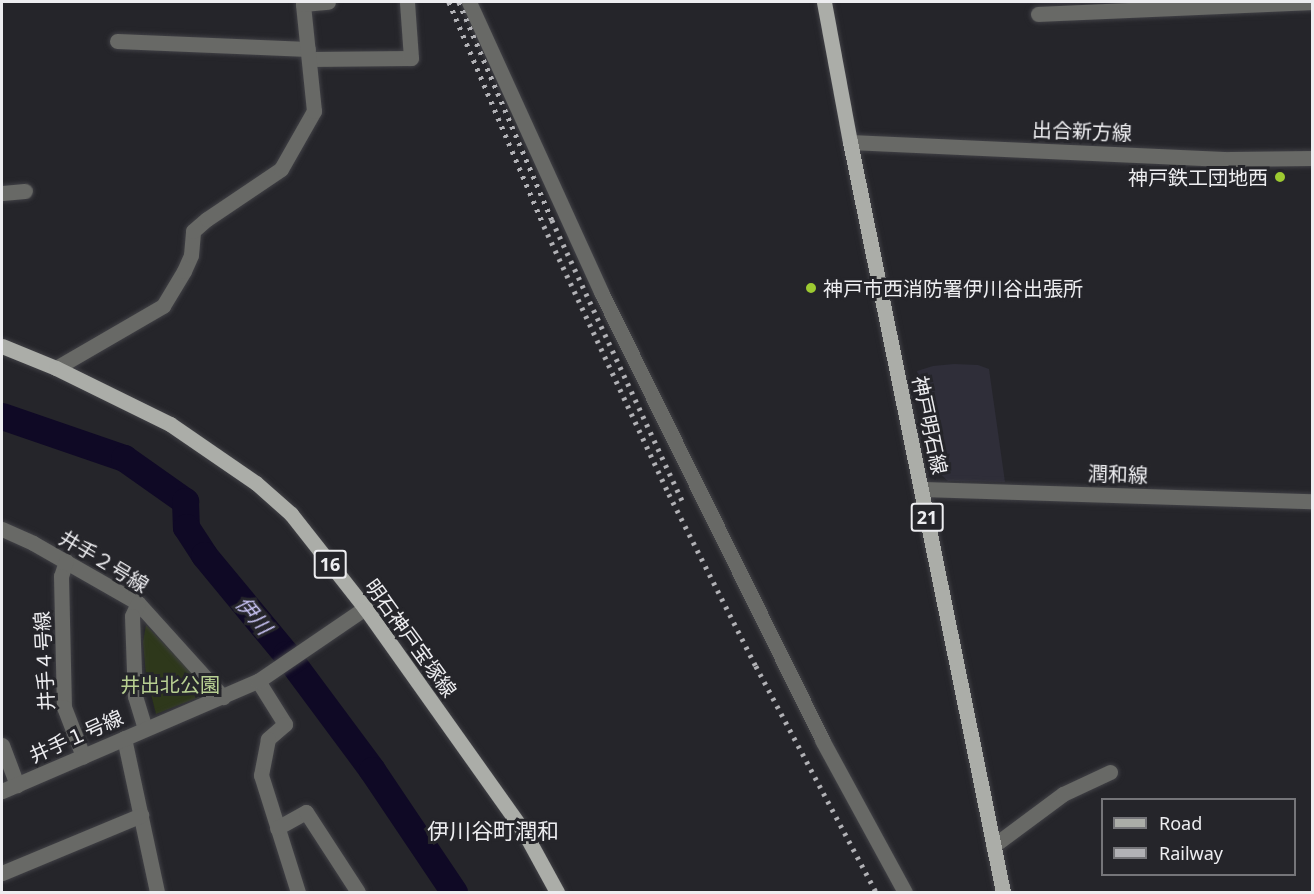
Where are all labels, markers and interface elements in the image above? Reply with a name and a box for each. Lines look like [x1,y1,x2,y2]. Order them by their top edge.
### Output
street label: 出合新方線 [1032,117,1132,145]
place label: 神戸鉄工団地西 [1128,165,1268,189]
marker: 神戸鉄工団地西 [1273,170,1287,184]
place label: 神戸市西消防署伊川谷出張所 [823,276,1083,300]
marker: 神戸市西消防署伊川谷出張所 [804,281,818,295]
street label: 神戸明石線 [908,374,952,476]
street label: 潤和線 [1088,461,1148,487]
road number: 21 [910,502,944,532]
street label: 井手２号線 [55,525,153,597]
road number: 16 [314,549,346,579]
street label: 明石神戸宝塚線 [360,574,462,702]
water label: 伊川 [231,591,277,639]
street label: 井手４号線 [29,610,59,712]
park label: 井出北公園 [120,672,220,696]
street label: 井手１号線 [25,705,127,767]
legend [1101,798,1296,876]
text: Road [1159,811,1202,835]
district label: 伊川谷町潤和 [427,818,559,844]
text: Railway [1159,841,1223,865]

